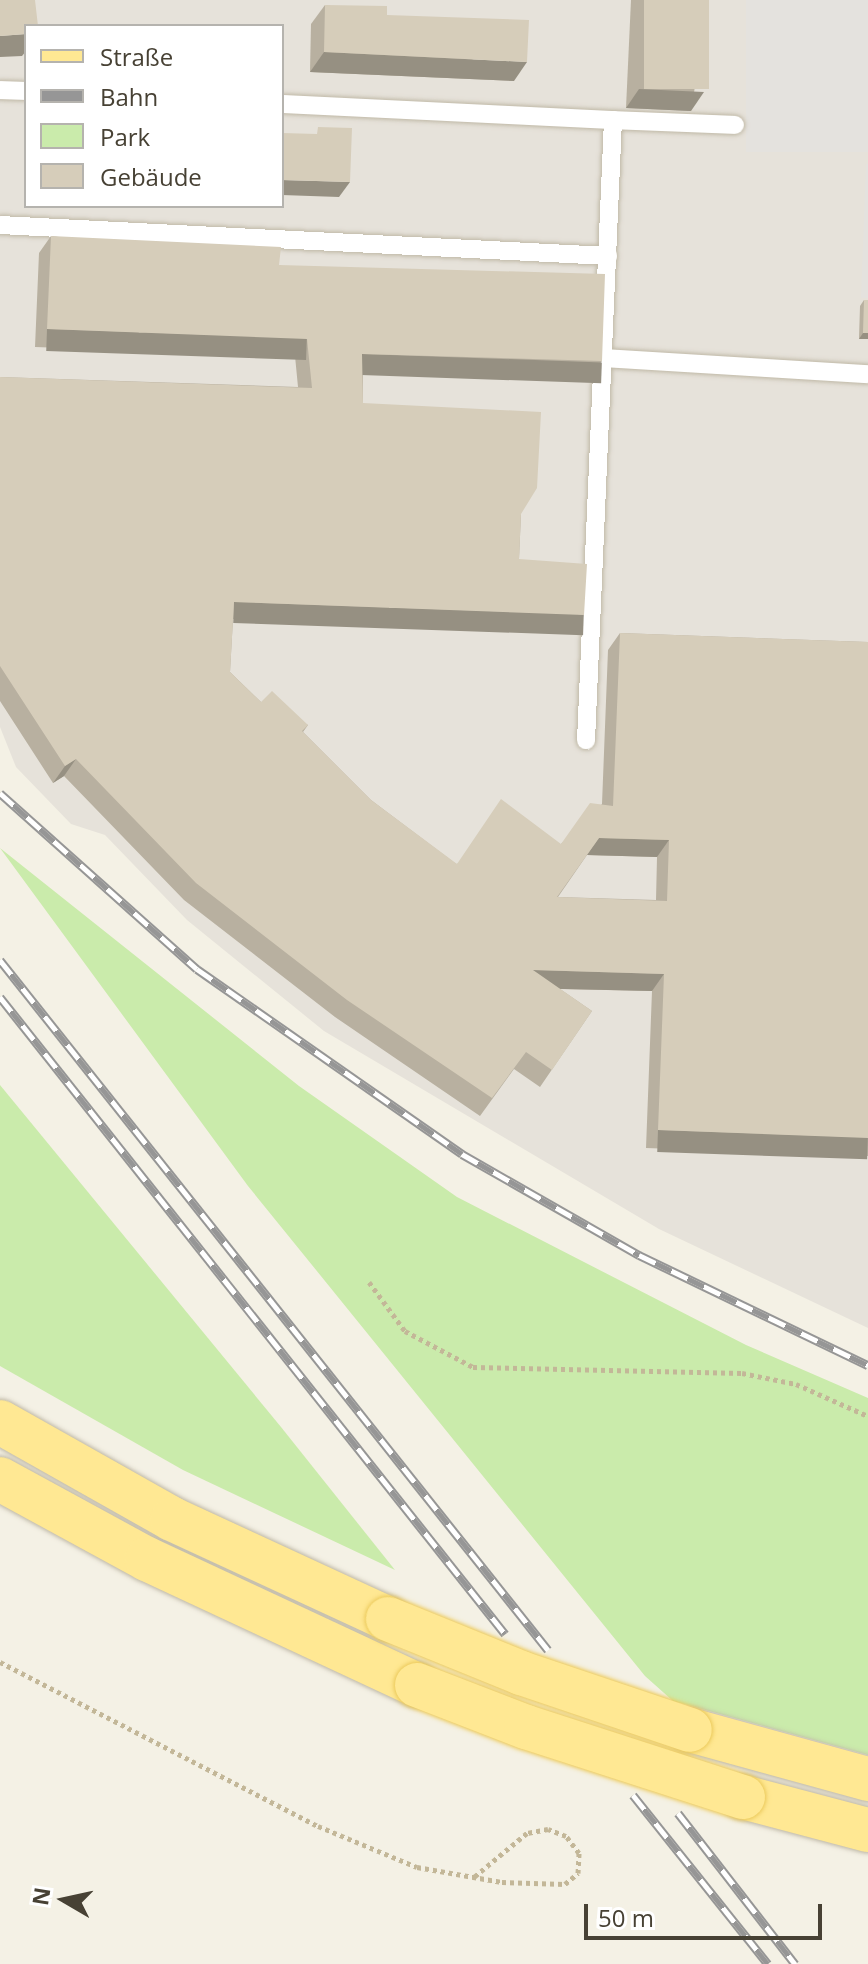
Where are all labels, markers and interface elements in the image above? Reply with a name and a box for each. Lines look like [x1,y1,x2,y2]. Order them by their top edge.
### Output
legend [24,24,284,208]
text: Straße [100,40,173,73]
text: Bahn [100,80,158,113]
text: Park [100,120,150,153]
text: Gebäude [100,160,202,193]
north arrow [24,1860,104,1940]
text: N [24,1885,57,1907]
scale bar [588,1888,826,1938]
text: 50 m [598,1901,654,1934]

